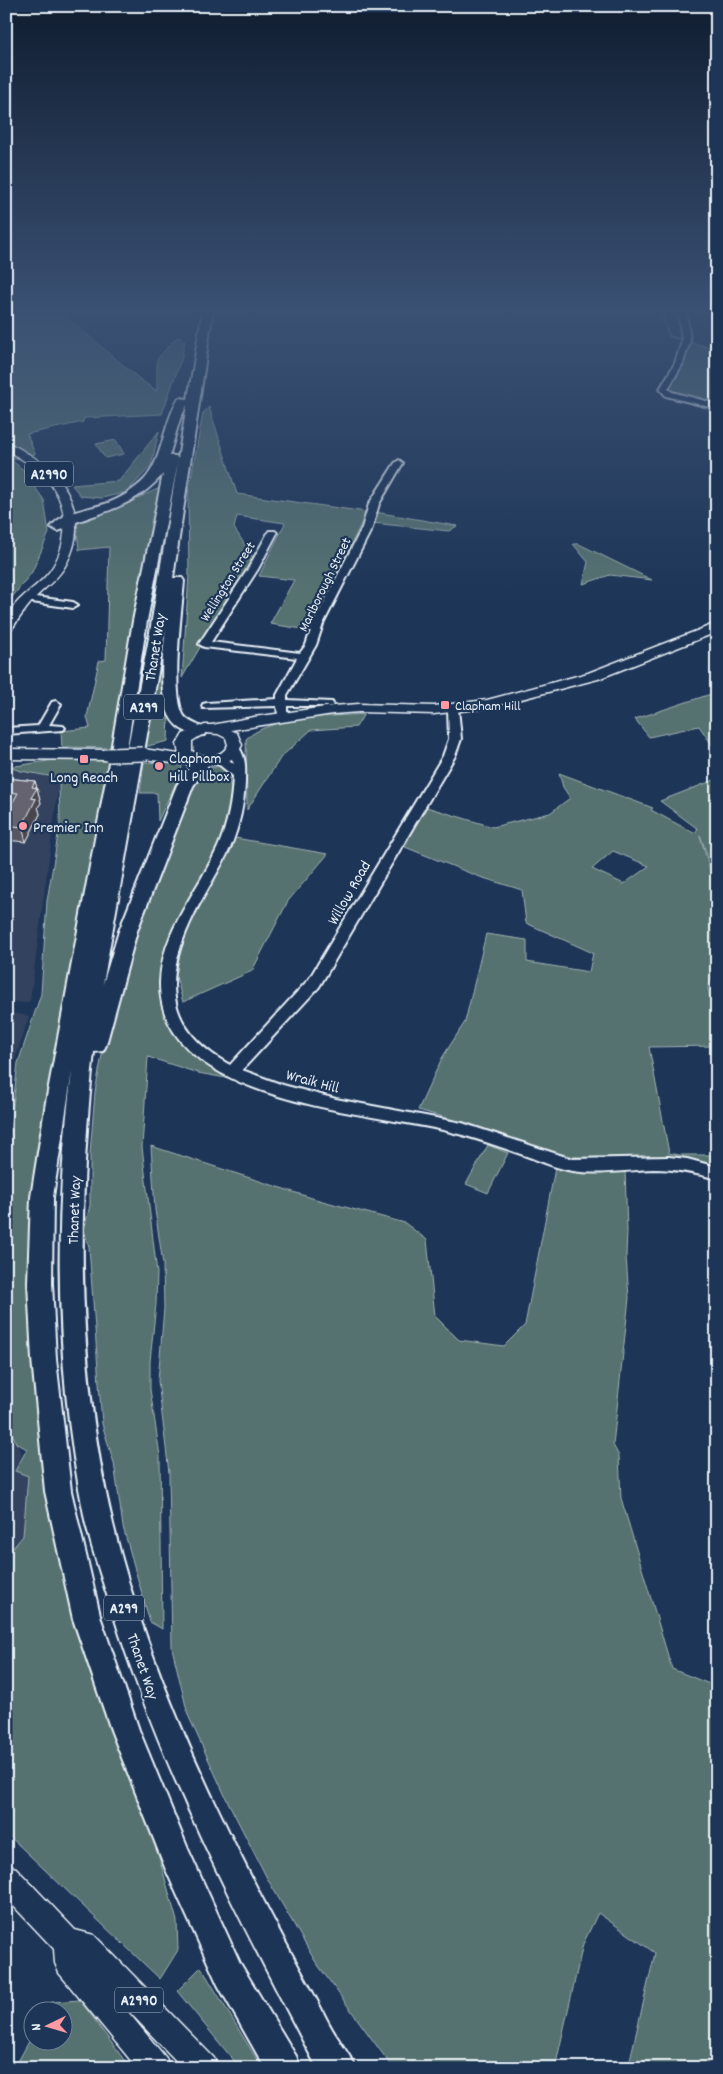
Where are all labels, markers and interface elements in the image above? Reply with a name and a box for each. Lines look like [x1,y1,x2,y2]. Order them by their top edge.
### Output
road number: A2990 [25,462,73,486]
street label: Marlborough Street [294,534,357,635]
street label: Wellington Street [196,538,261,626]
street label: Thanet Way [140,611,173,683]
road number: A299 [124,694,164,720]
place label: Clapham Hill [455,697,521,717]
marker: Clapham Hill [439,699,451,711]
place label: Clapham Hill Pillbox [169,748,229,789]
marker: Long Reach [78,753,90,765]
marker: Clapham Hill Pillbox [153,760,165,772]
place label: Long Reach [50,767,118,790]
place label: Premier Inn [33,817,104,840]
marker: Premier Inn [17,820,29,832]
street label: Willow Road [323,857,378,930]
street label: Wraik Hill [283,1064,342,1101]
street label: Thanet Way [63,1175,88,1245]
road number: A299 [104,1596,144,1620]
street label: Thanet Way [120,1631,164,1703]
road number: A2990 [115,1988,163,2012]
north arrow [22,2002,72,2052]
text: N [27,2023,47,2031]

